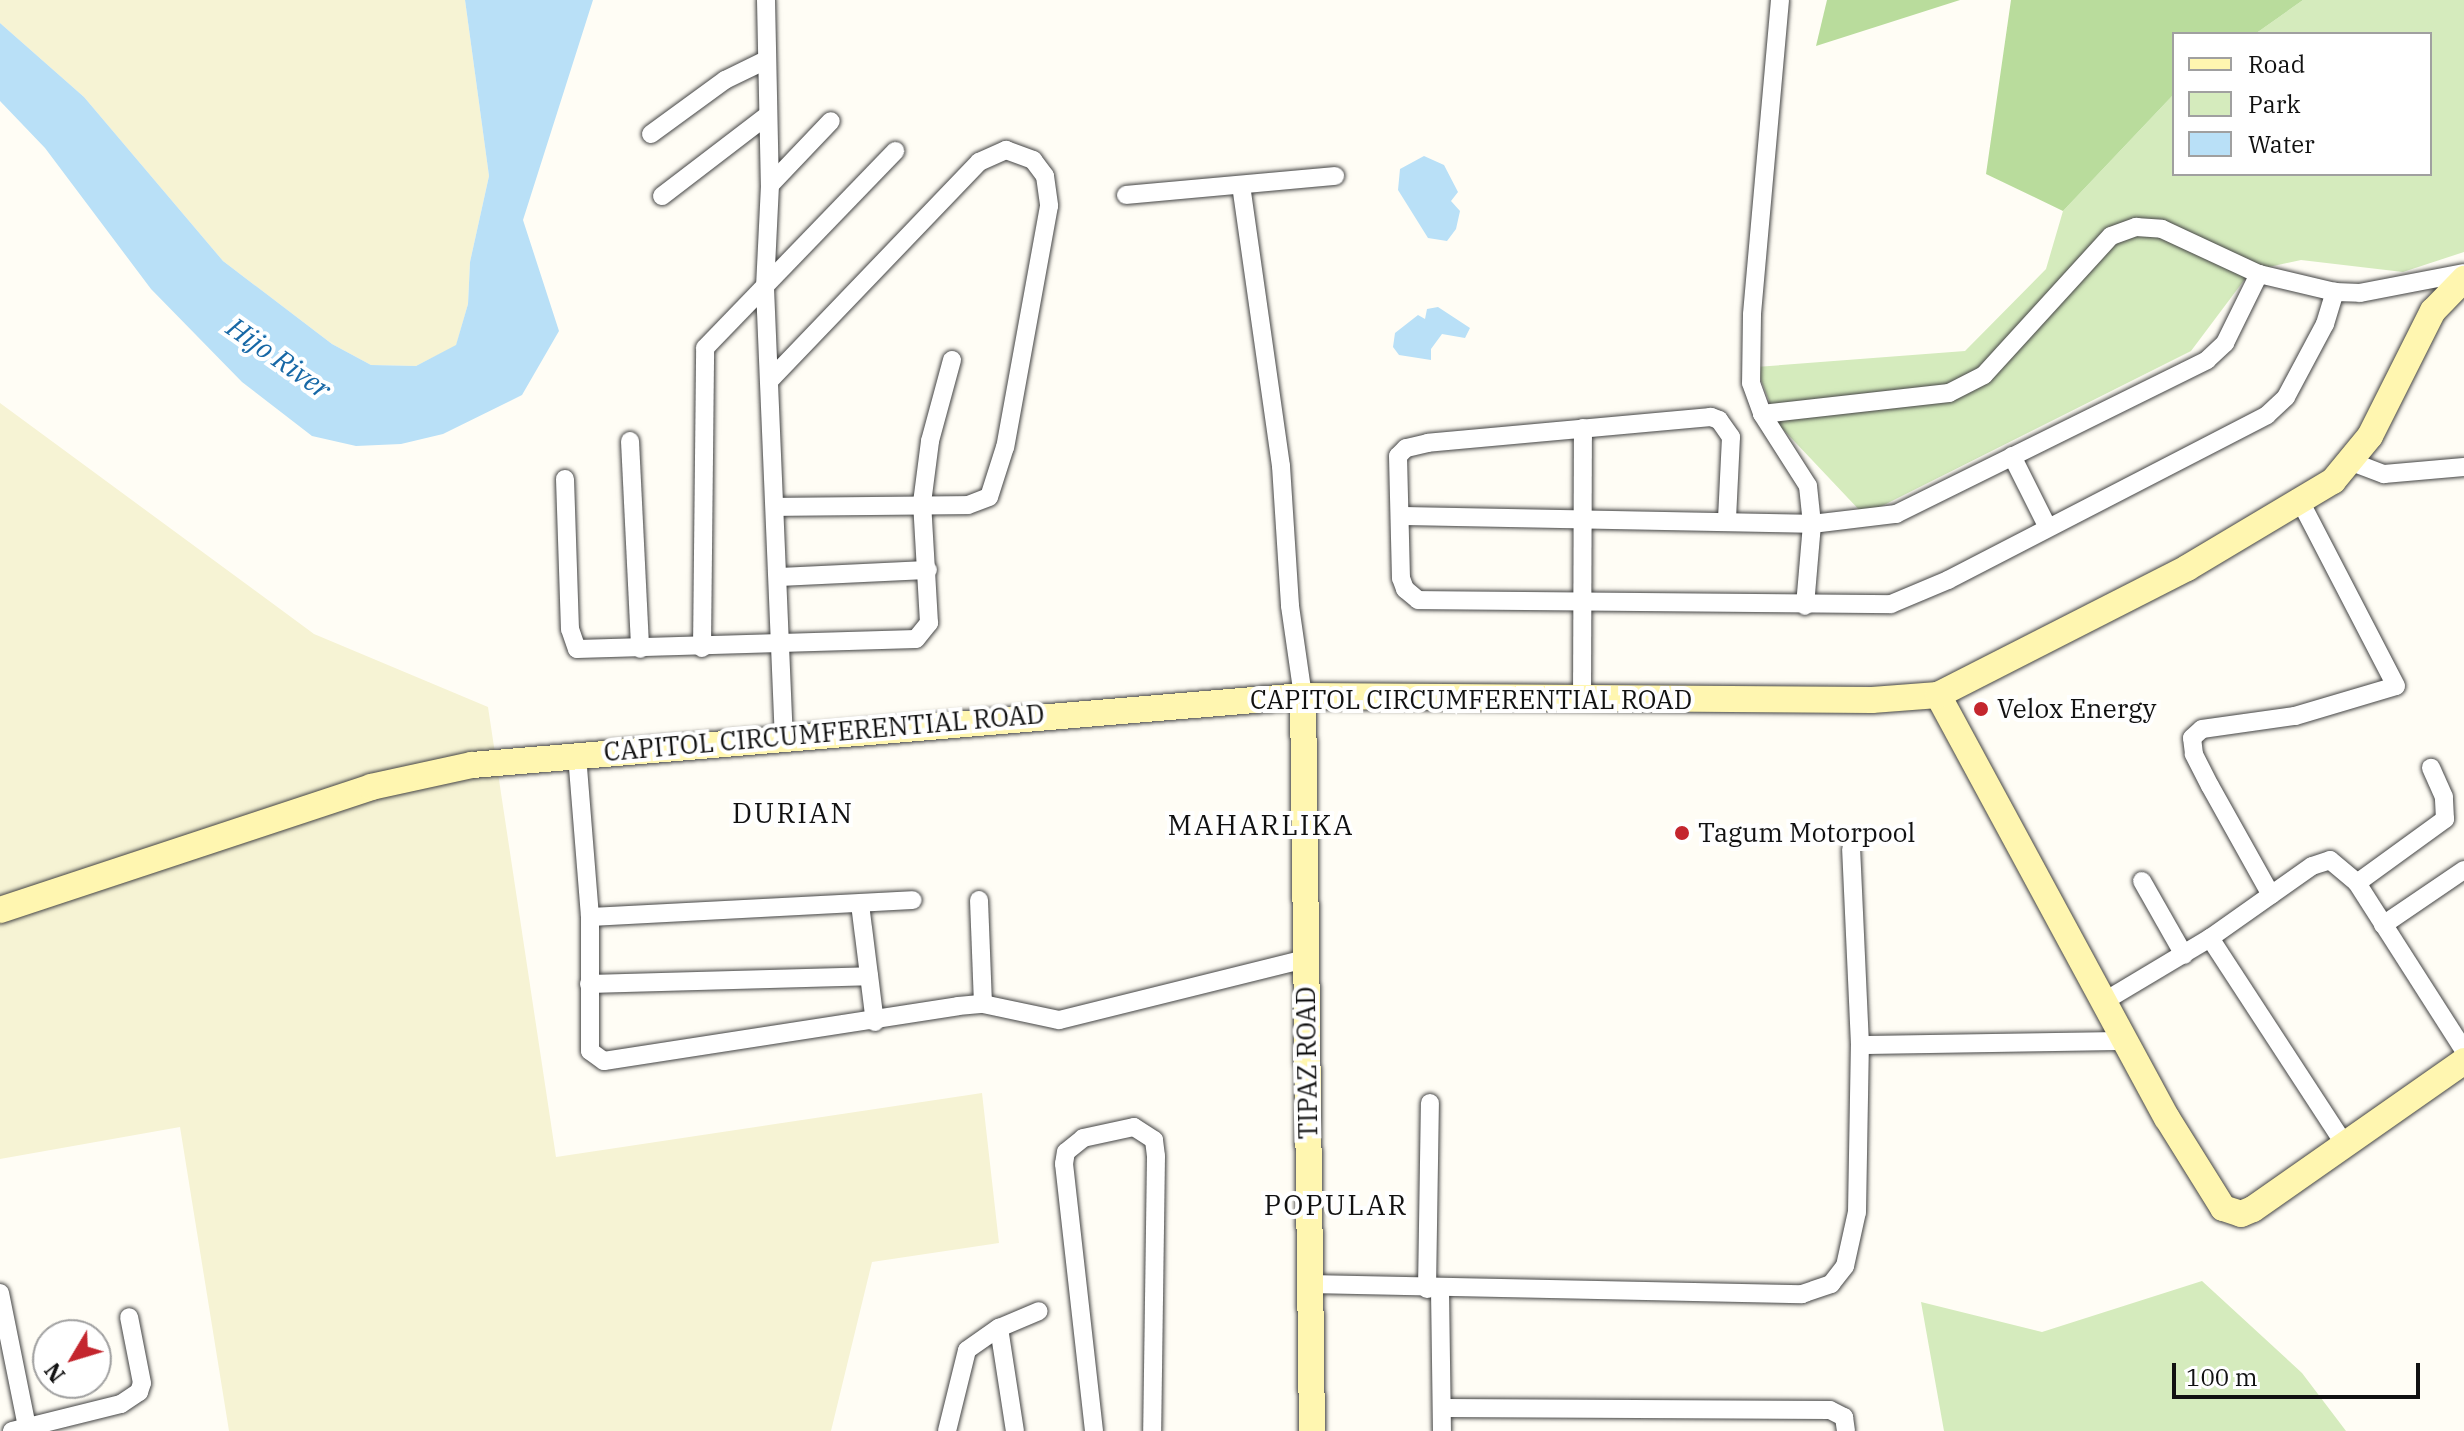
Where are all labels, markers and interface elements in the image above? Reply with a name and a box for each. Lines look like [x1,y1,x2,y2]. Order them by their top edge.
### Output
legend [2172,32,2432,176]
text: Road [2248,48,2305,80]
text: Park [2248,88,2300,120]
text: Water [2248,128,2315,160]
water label: Hijo River [221,310,337,406]
street label: CAPITOL CIRCUMFERENTIAL ROAD [1250,684,1692,716]
place label: Velox Energy [1997,693,2156,725]
street label: CAPITOL CIRCUMFERENTIAL ROAD [602,698,1046,768]
marker: Velox Energy [1972,700,1990,718]
district label: DURIAN [732,796,854,830]
district label: MAHARLIKA [1167,808,1355,842]
place label: Tagum Motorpool [1698,817,1915,849]
marker: Tagum Motorpool [1673,824,1691,842]
street label: TIPAZ ROAD [1290,986,1324,1140]
district label: POPULAR [1264,1188,1408,1222]
north arrow [32,1319,112,1399]
scale bar [2176,1347,2424,1397]
text: N [37,1357,71,1389]
text: 100 m [2186,1361,2258,1393]

